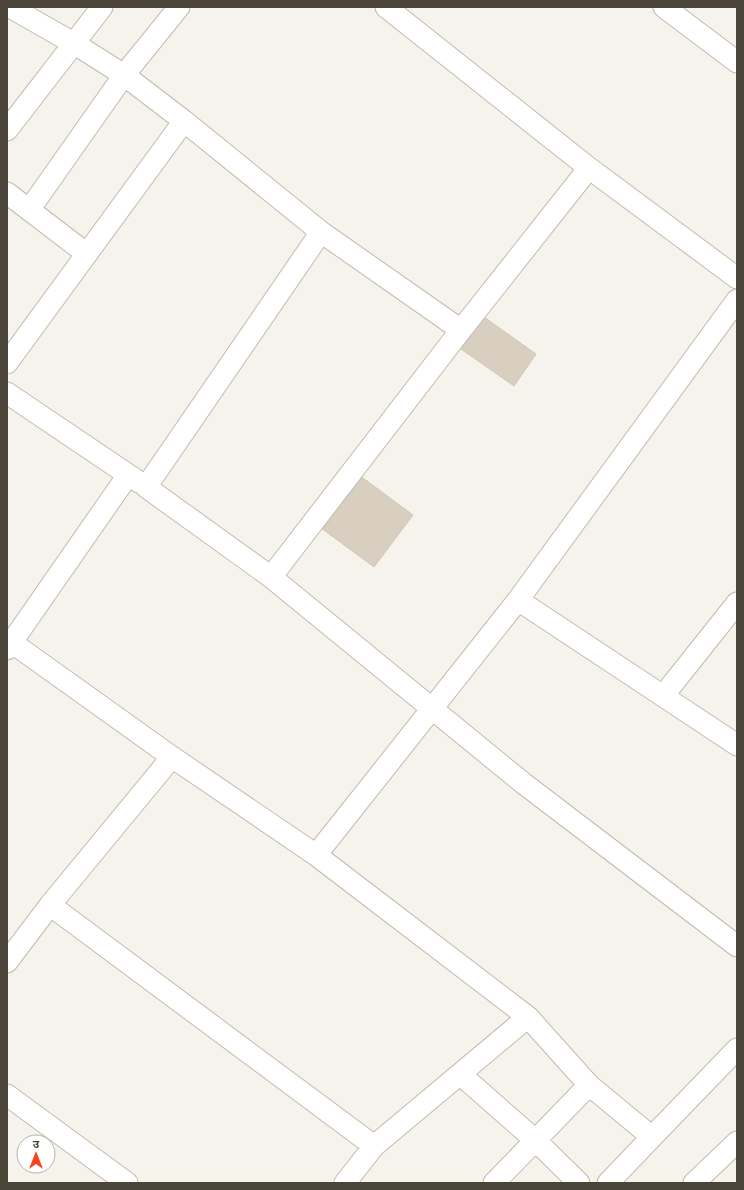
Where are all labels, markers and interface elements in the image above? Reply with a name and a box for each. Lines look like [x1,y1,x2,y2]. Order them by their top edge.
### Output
north arrow [16,1134,56,1174]
text: उ [33,1138,40,1151]

